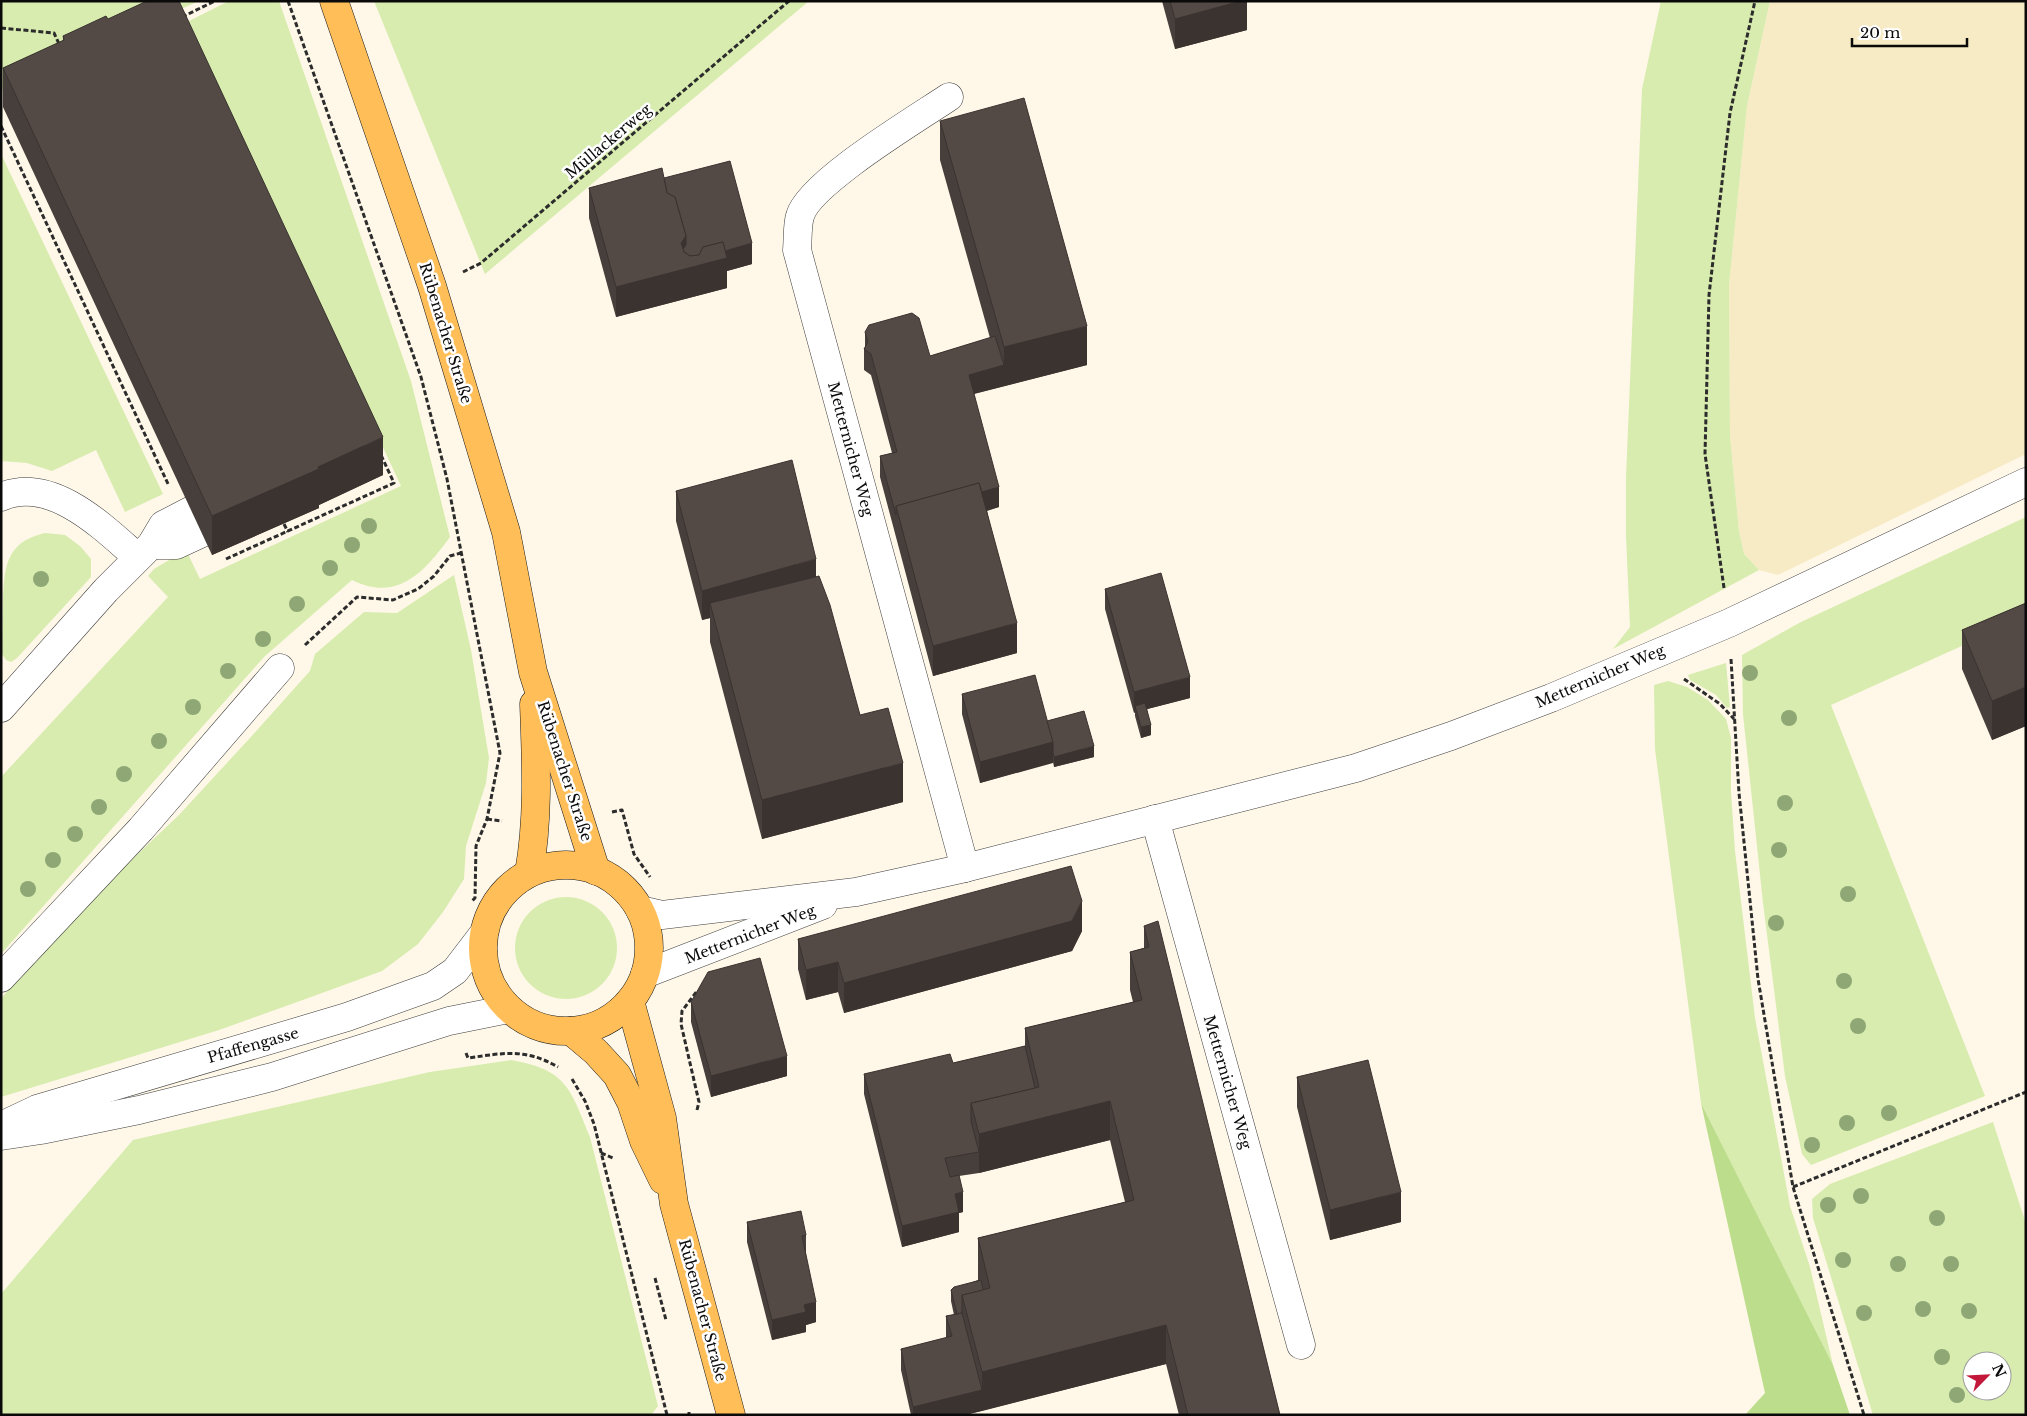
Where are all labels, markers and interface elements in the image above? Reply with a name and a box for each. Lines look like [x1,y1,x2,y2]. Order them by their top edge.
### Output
scale bar [1852,15,1967,47]
text: 20 m [1860,23,1900,42]
street label: Müllackerweg [561,99,656,183]
street label: Rübenacher Straße [415,260,477,406]
street label: Metternicher Weg [824,380,878,519]
street label: Metternicher Weg [1532,640,1668,712]
street label: Rübenacher Straße [533,698,597,844]
street label: Metternicher Weg [682,900,819,968]
street label: Metternicher Weg [1200,1013,1257,1152]
street label: Pfaffengasse [205,1023,301,1067]
street label: Rübenacher Straße [675,1237,731,1383]
north arrow [1962,1351,2012,1401]
text: N [1988,1361,2010,1380]

